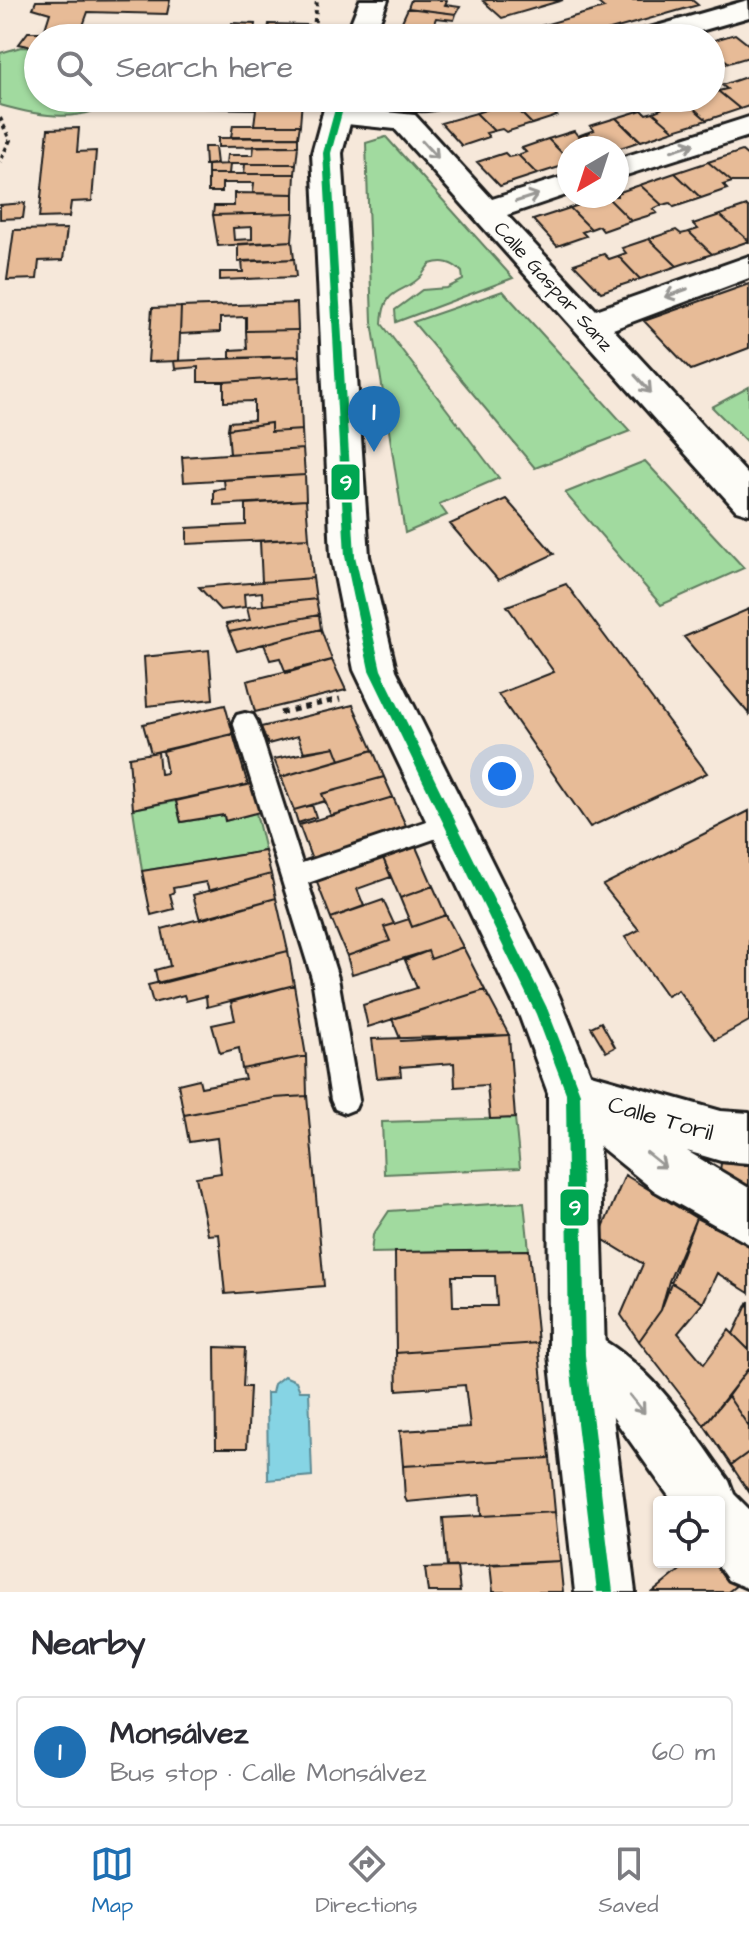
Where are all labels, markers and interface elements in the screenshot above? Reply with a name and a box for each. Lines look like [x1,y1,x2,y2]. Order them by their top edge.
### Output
search box [24,24,725,112]
icon: search [52,46,96,90]
text: Search here [116,47,293,89]
north arrow [557,136,629,208]
one-way arrow [670,139,695,154]
one-way arrow [421,140,440,160]
one-way arrow [514,190,540,205]
street label: Calle Gaspar Sanz [487,215,620,358]
one-way arrow [664,287,689,301]
one-way arrow [634,373,652,393]
pin: 1 [348,386,400,452]
line badge: 9 [330,463,361,501]
text: 9 [340,468,352,499]
your location [482,756,522,796]
street label: Calle Toril [604,1088,718,1150]
one-way arrow [645,1150,666,1168]
line badge: 9 [559,1188,590,1227]
text: 9 [569,1193,581,1224]
one-way arrow [628,1394,646,1414]
map controls [653,1496,725,1568]
button: locate [653,1496,725,1568]
text: Nearby [32,1620,146,1668]
text: Monsálvez [110,1713,248,1755]
text: 1 [58,1734,62,1770]
text: 60 m [652,1734,715,1770]
text: Bus stop · Calle Monsálvez [110,1755,427,1791]
tab: Map [90,1842,134,1921]
tab: Directions [315,1842,418,1921]
tab: Saved [599,1842,659,1921]

